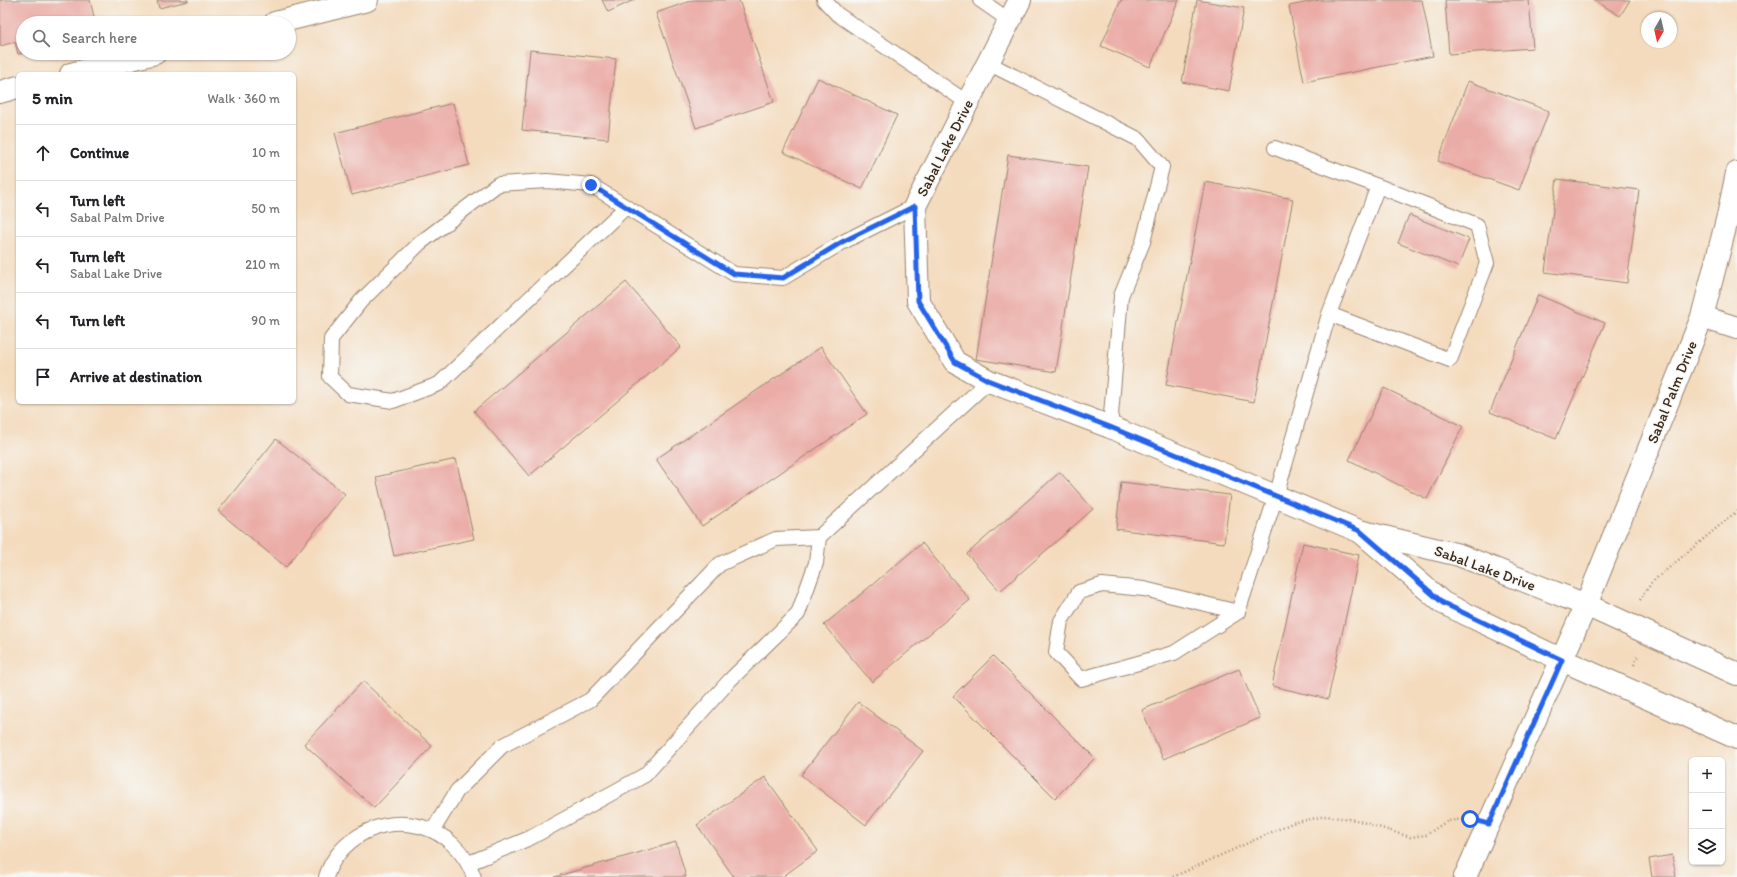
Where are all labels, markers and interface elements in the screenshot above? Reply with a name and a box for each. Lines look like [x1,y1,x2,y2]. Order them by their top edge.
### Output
north arrow [1641,12,1677,48]
search box [16,16,296,60]
icon: search [30,27,52,49]
text: Search here [62,29,137,47]
text: 5 min [32,88,72,108]
text: Walk · 360 m [207,91,280,106]
street label: Sabal Lake Drive [913,96,977,200]
icon: ahead [32,142,54,164]
text: Continue [70,144,129,162]
text: 10 m [252,145,280,160]
route end [582,176,600,194]
text: Turn left [70,192,125,210]
icon: left [32,198,54,220]
text: 50 m [251,201,280,216]
text: Sabal Palm Drive [70,210,165,225]
text: Turn left [70,248,125,266]
icon: left [32,254,54,276]
text: 210 m [245,257,280,272]
text: Sabal Lake Drive [70,266,162,281]
icon: left [32,310,54,332]
text: Turn left [70,312,125,330]
text: 90 m [251,313,280,328]
street label: Sabal Palm Drive [1643,338,1701,446]
icon: arrive [32,366,54,388]
text: Arrive at destination [70,368,202,386]
street label: Sabal Lake Drive [1432,541,1538,595]
map controls [1689,757,1725,865]
button: + [1689,757,1725,793]
button: − [1689,793,1725,829]
route start [1461,810,1479,828]
button: layers [1689,829,1725,865]

